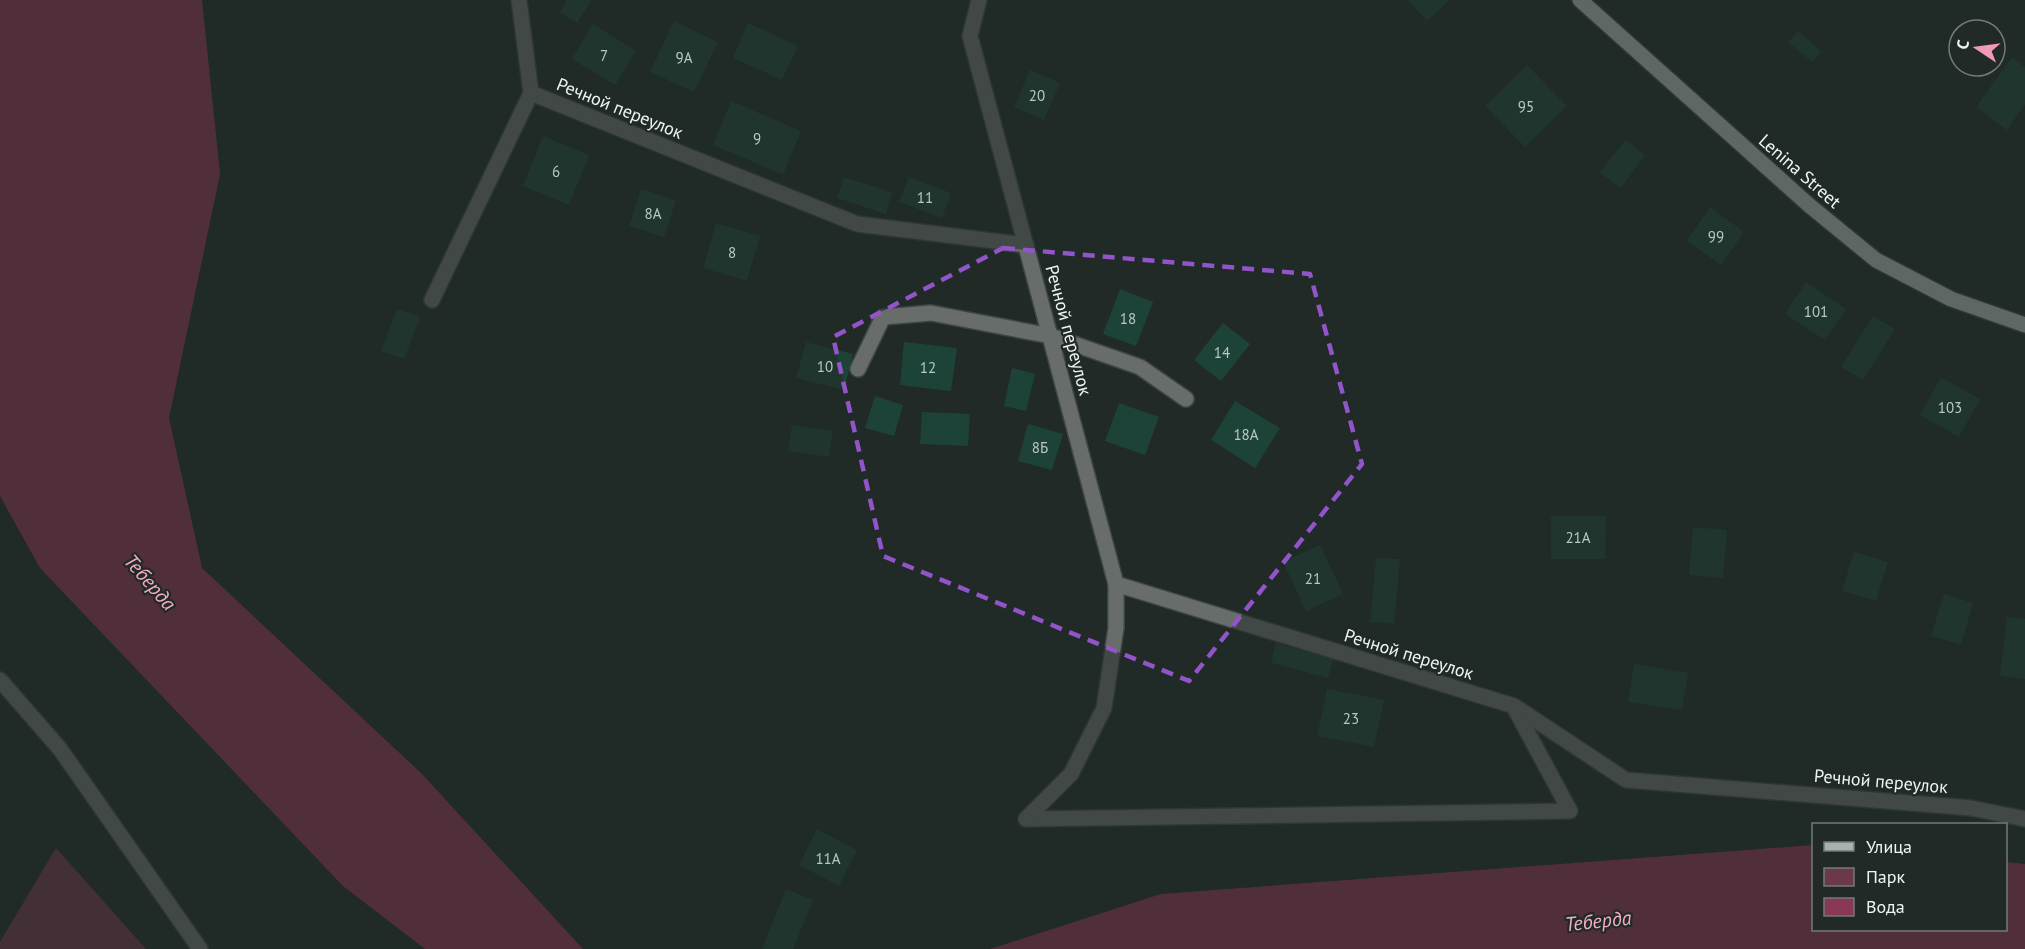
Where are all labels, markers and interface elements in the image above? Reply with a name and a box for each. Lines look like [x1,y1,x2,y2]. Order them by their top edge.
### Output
north arrow [1947,18,2007,78]
text: С [1952,38,1973,51]
house number: 7 [600,46,608,65]
house number: 9А [676,48,693,67]
street label: Речной переулок [553,72,687,144]
house number: 20 [1029,86,1045,105]
house number: 95 [1518,97,1534,116]
house number: 9 [753,129,761,148]
street label: Lenina Street [1754,129,1846,213]
house number: 6 [552,162,560,181]
house number: 11 [917,188,933,207]
house number: 8А [645,204,662,223]
house number: 99 [1708,227,1724,246]
house number: 8 [728,243,736,262]
street label: Речной переулок [1041,262,1098,398]
house number: 101 [1804,302,1828,321]
house number: 18 [1120,309,1136,328]
house number: 14 [1214,343,1230,362]
house number: 10 [817,357,833,376]
house number: 12 [920,358,936,377]
house number: 103 [1938,398,1962,417]
house number: 18А [1233,425,1259,444]
house number: 8Б [1032,438,1048,457]
house number: 21А [1565,528,1591,547]
water label: Теберда [118,548,182,616]
house number: 21 [1305,569,1321,588]
street label: Речной переулок [1341,623,1477,685]
house number: 23 [1343,709,1359,728]
street label: Речной переулок [1813,764,1949,798]
legend [1812,823,2007,931]
text: Улица [1866,835,1912,858]
house number: 11А [815,849,841,868]
text: Парк [1866,865,1906,888]
text: Вода [1866,895,1905,918]
water label: Теберда [1563,905,1633,937]

